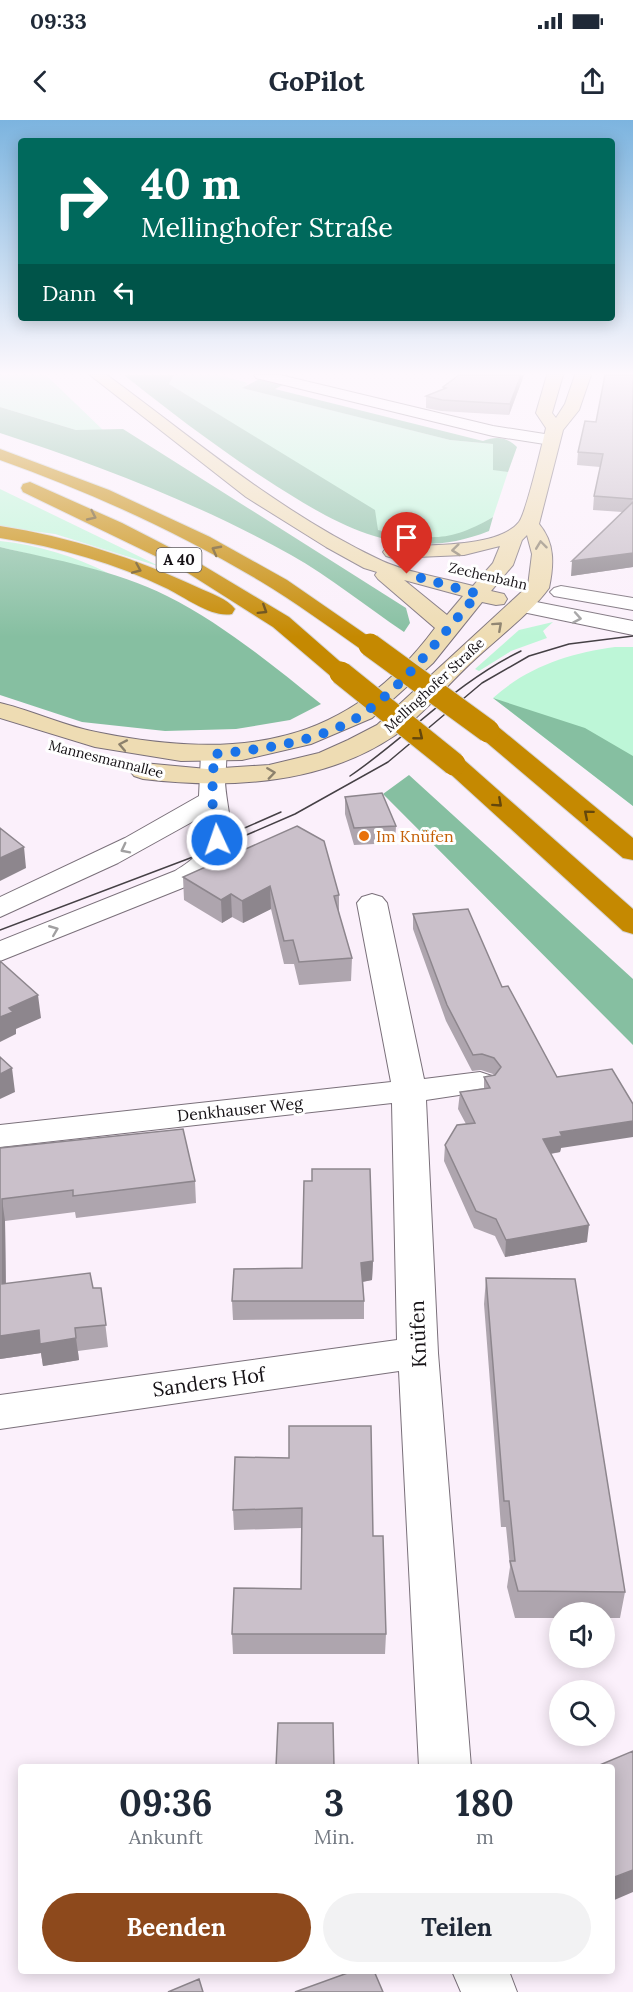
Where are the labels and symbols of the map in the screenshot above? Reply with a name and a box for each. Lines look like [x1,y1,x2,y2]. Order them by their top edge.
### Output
one-way arrow [86,509,97,521]
pin [381,512,432,574]
one-way arrow [535,541,547,550]
one-way arrow [452,543,461,556]
one-way arrow [211,545,222,557]
road number: A 40 [156,548,201,572]
street label: Zechenbahn [447,558,530,594]
one-way arrow [131,562,142,574]
one-way arrow [257,603,267,615]
one-way arrow [572,611,582,624]
one-way arrow [491,622,502,633]
street label: Mellinghofer Straße [380,634,488,736]
one-way arrow [412,729,423,740]
street label: Mannesmannallee [47,736,166,782]
one-way arrow [118,739,128,752]
one-way arrow [267,767,276,779]
one-way arrow [491,796,502,807]
position arrow [185,808,249,872]
one-way arrow [584,810,595,821]
place label: Im Knüfen [376,826,454,846]
marker: Im Knüfen [357,829,371,843]
one-way arrow [121,842,132,854]
one-way arrow [48,925,59,937]
street label: Denkhauser Weg [176,1092,305,1126]
street label: Knüfen [404,1300,431,1368]
street label: Sanders Hof [151,1361,268,1402]

